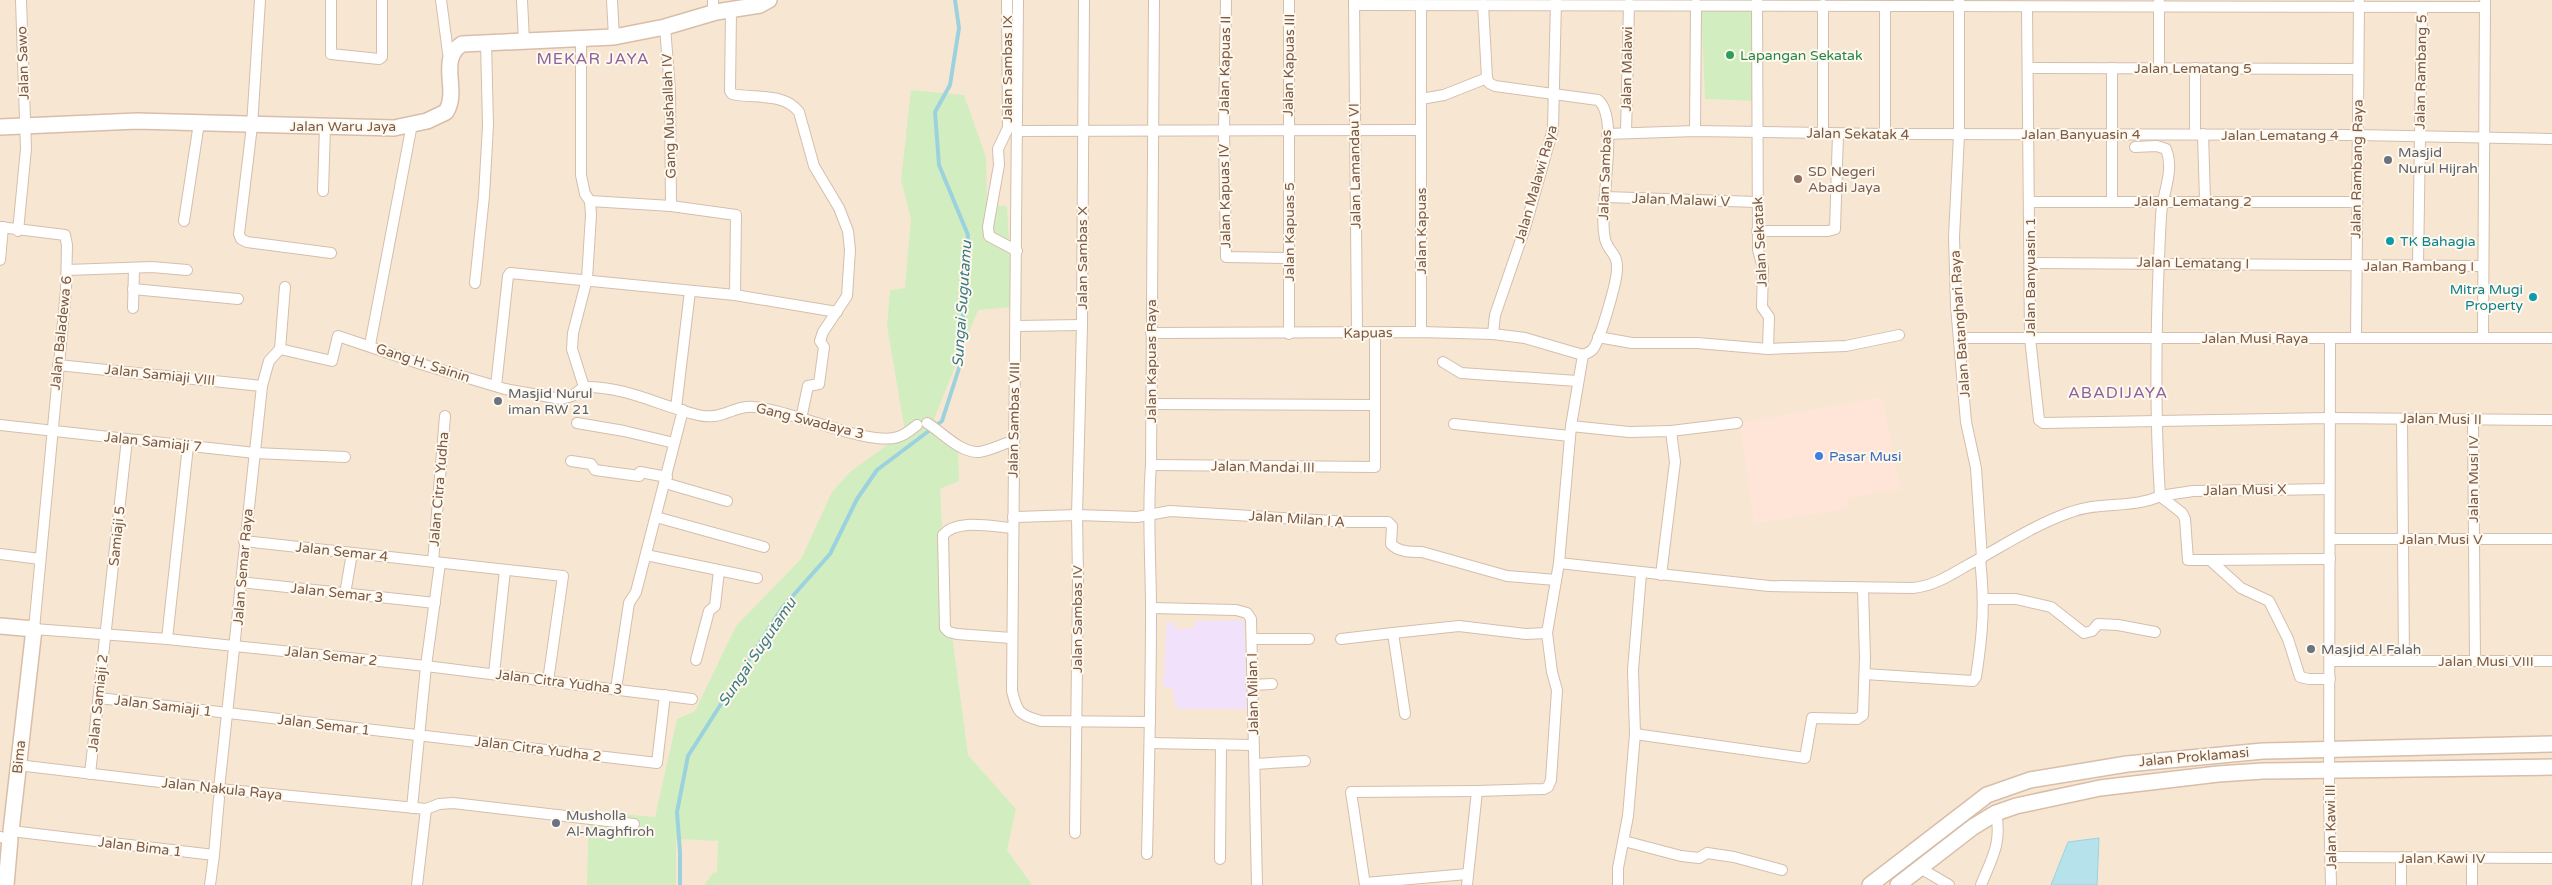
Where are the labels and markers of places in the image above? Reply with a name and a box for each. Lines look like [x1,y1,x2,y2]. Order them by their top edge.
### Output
place label: Lapangan Sekatak [1740,47,1863,64]
marker: Lapangan Sekatak [1724,49,1736,61]
place label: Masjid Nurul Hijrah [2398,144,2478,177]
marker: Masjid Nurul Hijrah [2382,154,2394,166]
place label: SD Negeri Abadi Jaya [1808,163,1881,196]
marker: SD Negeri Abadi Jaya [1792,173,1804,185]
place label: TK Bahagia [2400,233,2476,250]
marker: TK Bahagia [2384,235,2396,247]
place label: Mitra Mugi Property [2450,281,2523,314]
marker: Mitra Mugi Property [2527,291,2539,303]
place label: Masjid Nurul iman RW 21 [508,385,593,418]
marker: Masjid Nurul iman RW 21 [492,395,504,407]
place label: Pasar Musi [1829,448,1902,465]
marker: Pasar Musi [1813,450,1825,462]
place label: Masjid Al Falah [2321,641,2421,658]
marker: Masjid Al Falah [2305,643,2317,655]
place label: Musholla Al-Maghfiroh [566,807,654,840]
marker: Musholla Al-Maghfiroh [550,817,562,829]

